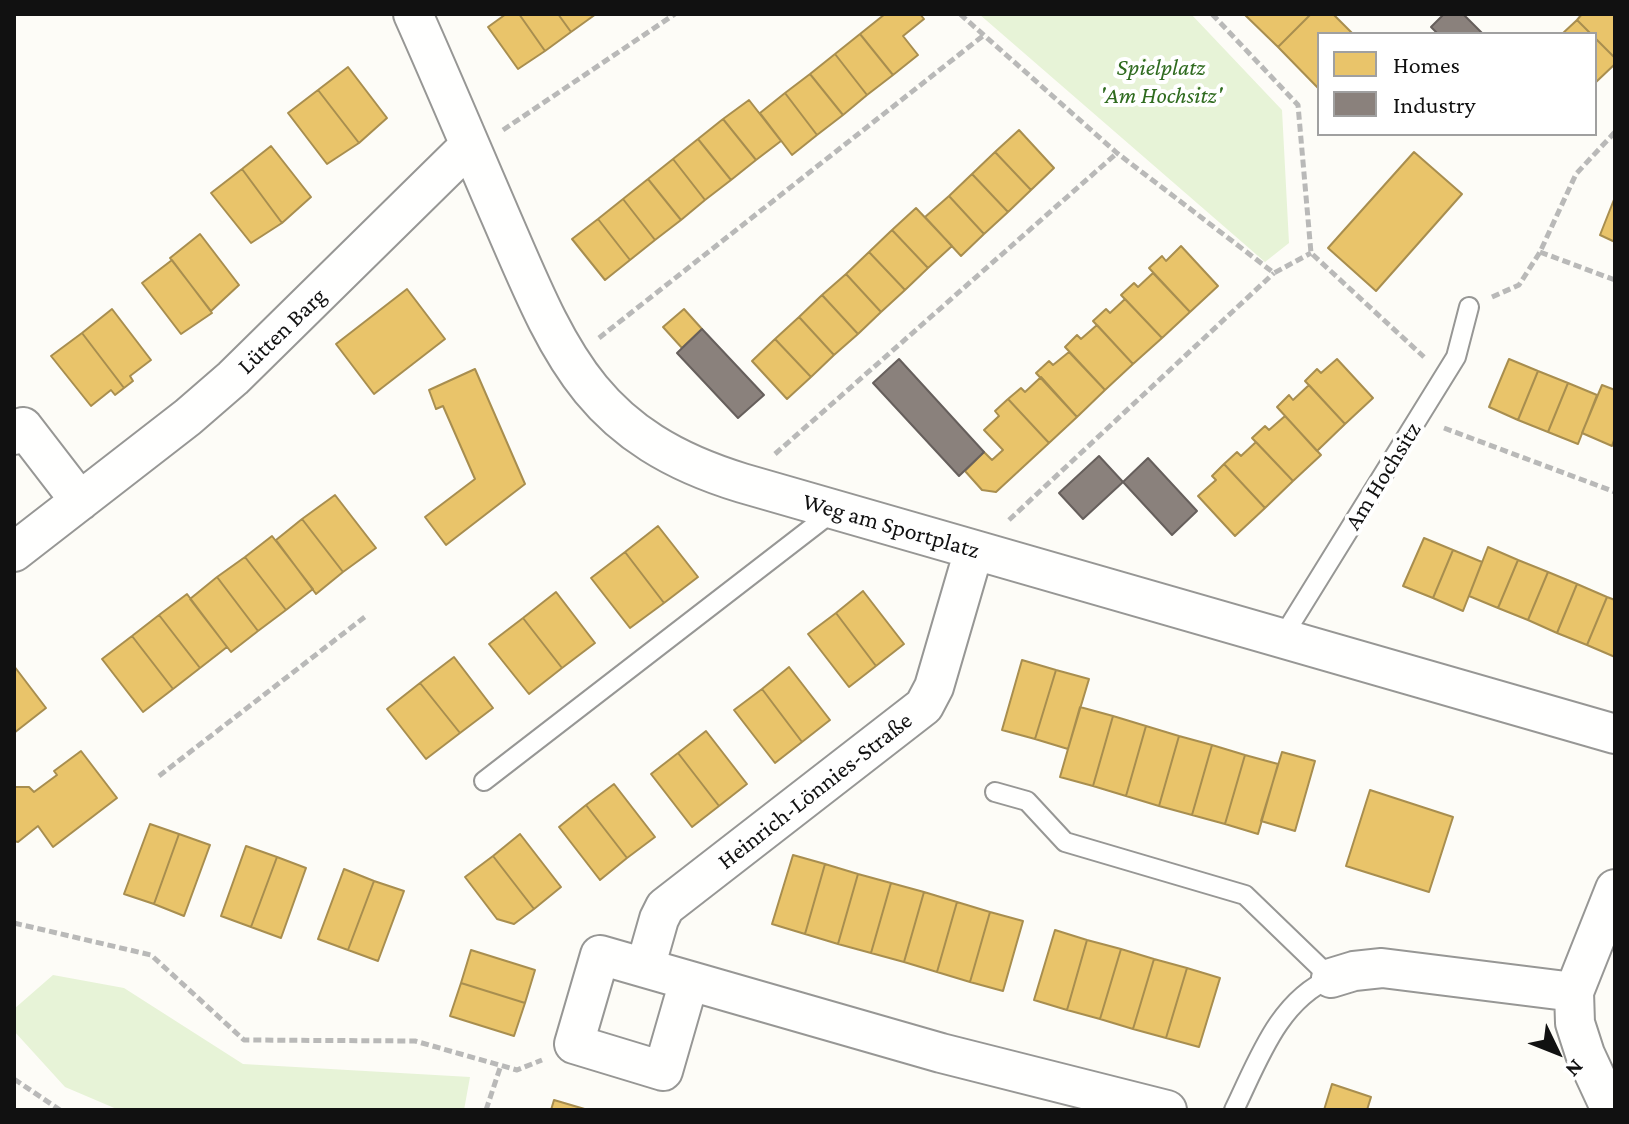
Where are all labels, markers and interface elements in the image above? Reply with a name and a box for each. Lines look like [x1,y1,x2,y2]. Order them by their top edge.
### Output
legend [1317,32,1597,136]
text: Homes [1393,51,1460,78]
park label: Spielplatz 'Am Hochsitz' [1100,54,1222,110]
text: Industry [1393,91,1476,118]
street label: Lütten Barg [232,282,332,380]
street label: Am Hochsitz [1339,417,1427,535]
street label: Weg am Sportplatz [799,487,983,565]
street label: Heinrich-Lönnies-Straße [712,706,918,876]
north arrow [1517,1012,1597,1092]
text: N [1561,1055,1589,1083]

